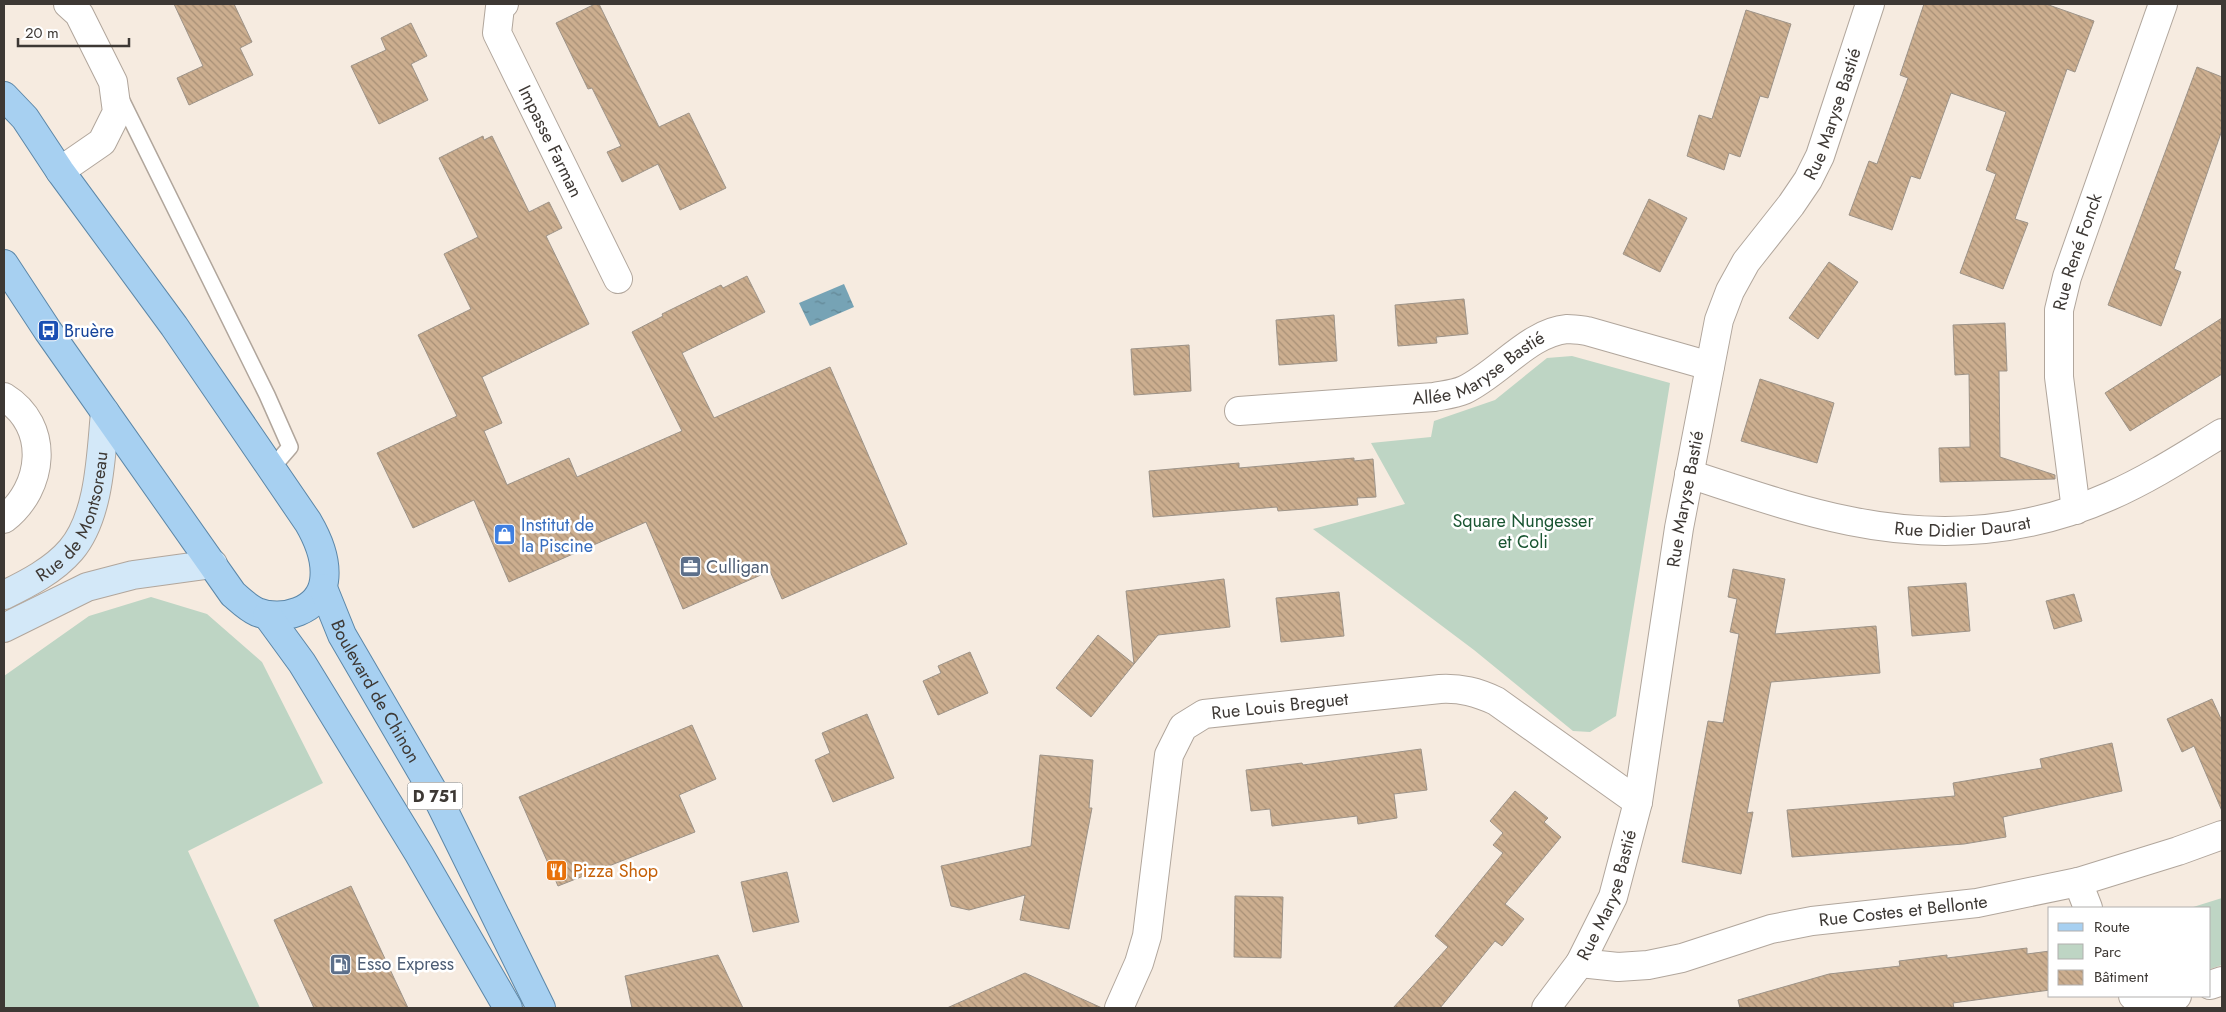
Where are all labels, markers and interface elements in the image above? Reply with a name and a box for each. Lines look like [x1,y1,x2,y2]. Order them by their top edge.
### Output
scale bar [18,15,129,47]
text: 20 m [25,22,59,44]
street label: Rue Maryse Bastié [1797,45,1868,184]
street label: Impasse Farman [512,81,589,202]
street label: Rue René Fonck [2046,190,2108,313]
place label: Bruère [64,318,114,344]
bus stop icon: Bruère [36,319,60,343]
street label: Allée Maryse Bastié [1411,325,1549,412]
street label: Rue Maryse Bastié [1660,429,1710,569]
street label: Rue de Montsoreau [31,450,115,588]
park label: Square Nungesser et Coli [1452,508,1594,555]
street label: Rue Didier Daurat [1893,509,2033,544]
place label: Institut de la Piscine [521,512,594,559]
shop icon: Institut de la Piscine [493,523,517,547]
place label: Culligan [706,554,769,580]
office icon: Culligan [678,555,702,579]
street label: Boulevard de Chinon [324,616,427,768]
street label: Rue Louis Breguet [1210,686,1350,726]
road number: D 751 [408,782,462,809]
street label: Rue Maryse Bastié [1570,827,1643,965]
place label: Pizza Shop [573,858,658,884]
restaurant icon: Pizza Shop [545,859,569,883]
street label: Rue Costes et Bellonte [1817,888,1990,933]
legend [2048,907,2211,997]
text: Route [2094,916,2130,938]
text: Parc [2094,941,2121,963]
place label: Esso Express [357,951,454,977]
fuel station icon: Esso Express [329,952,353,976]
text: Bâtiment [2094,966,2148,988]

